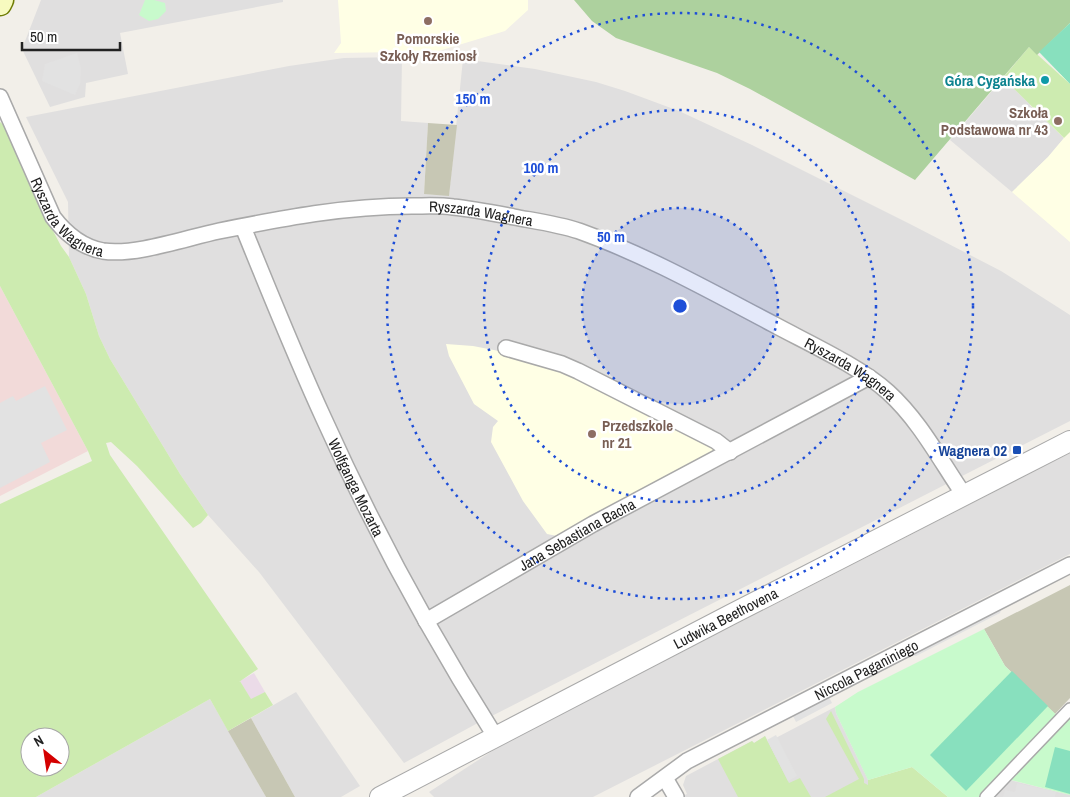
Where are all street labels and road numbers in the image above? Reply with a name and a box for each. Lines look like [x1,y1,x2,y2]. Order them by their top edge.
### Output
street label: Ryszarda Wagnera [26,174,106,261]
street label: Ryszarda Wagnera [429,195,535,231]
street label: Ryszarda Wagnera [801,332,902,405]
street label: Wolfganga Mozarta [324,435,389,540]
street label: Jana Sebastiana Bacha [515,493,639,576]
street label: Ludwika Beethovena [669,582,781,653]
street label: Niccola Paganiniego [810,634,922,705]

